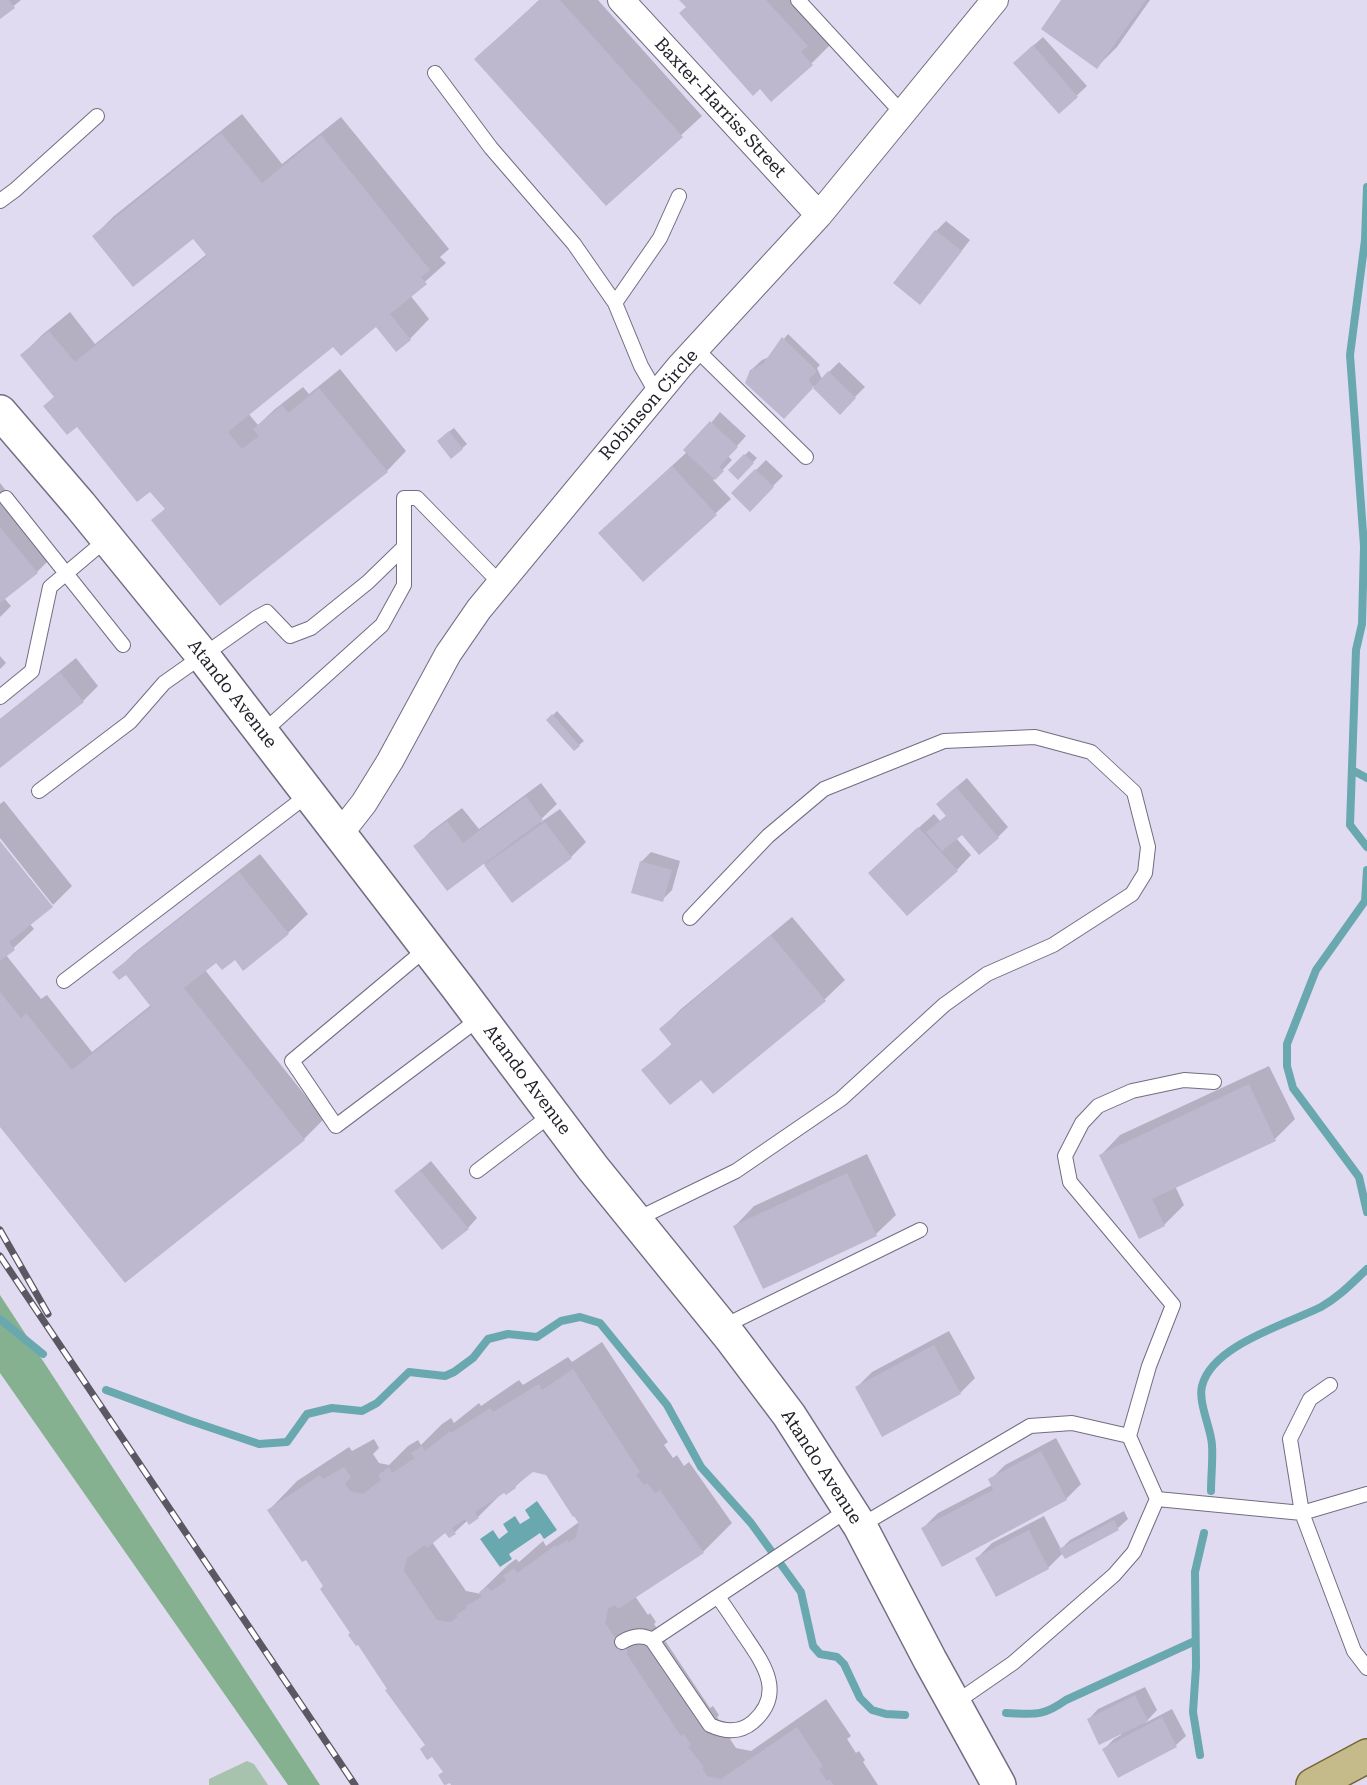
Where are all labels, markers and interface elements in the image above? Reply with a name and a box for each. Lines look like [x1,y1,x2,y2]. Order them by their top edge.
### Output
street label: Baxter-Harriss Street [650,34,790,182]
street label: Robinson Circle [595,345,703,465]
street label: Atando Avenue [183,635,281,753]
street label: Atando Avenue [479,1021,575,1139]
street label: Atando Avenue [776,1406,866,1528]

